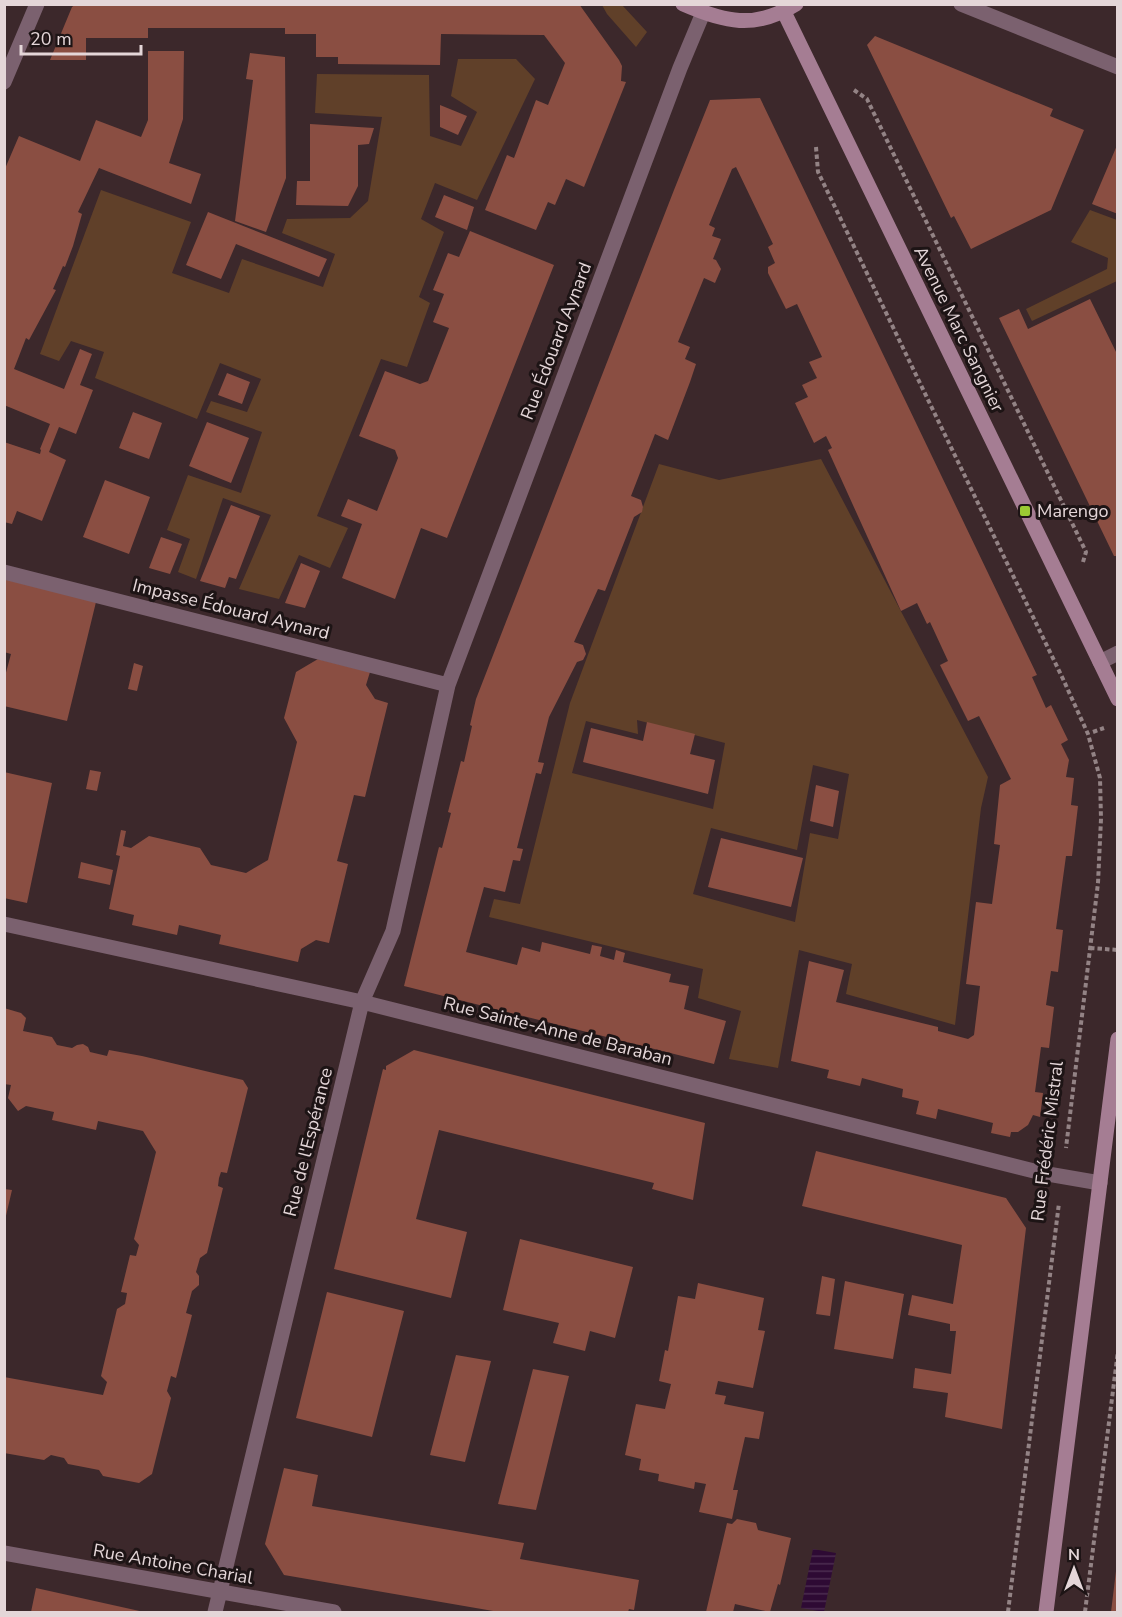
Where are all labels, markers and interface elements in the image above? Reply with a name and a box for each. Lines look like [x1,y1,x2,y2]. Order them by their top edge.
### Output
scale bar [21,18,141,56]
text: 20 m [30,27,72,51]
street label: Avenue Marc Sangnier [908,242,1010,417]
street label: Rue Édouard Aynard [515,259,597,423]
place label: Marengo [1037,499,1109,523]
marker: Marengo [1018,504,1032,518]
street label: Impasse Édouard Aynard [130,573,332,645]
street label: Rue Sainte-Anne de Baraban [441,991,675,1071]
street label: Rue Frédéric Mistral [1025,1059,1069,1222]
street label: Rue de l'Espérance [278,1065,338,1219]
street label: Rue Antoine Charial [91,1538,255,1590]
north arrow [1044,1539,1104,1599]
text: N [1068,1544,1080,1566]

